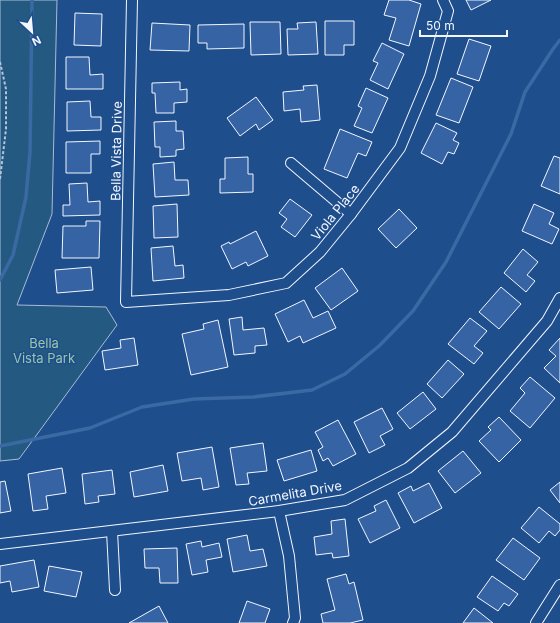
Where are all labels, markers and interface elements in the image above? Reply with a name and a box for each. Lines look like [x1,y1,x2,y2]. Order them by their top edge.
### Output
north arrow [12,12,52,52]
scale bar [420,12,507,38]
text: 50 m [426,18,455,33]
text: N [30,33,43,49]
street label: Bella Vista Drive [107,101,125,201]
street label: Viola Place [307,181,363,243]
park label: Bella Vista Park [13,335,75,366]
street label: Carmelita Drive [247,477,343,509]

